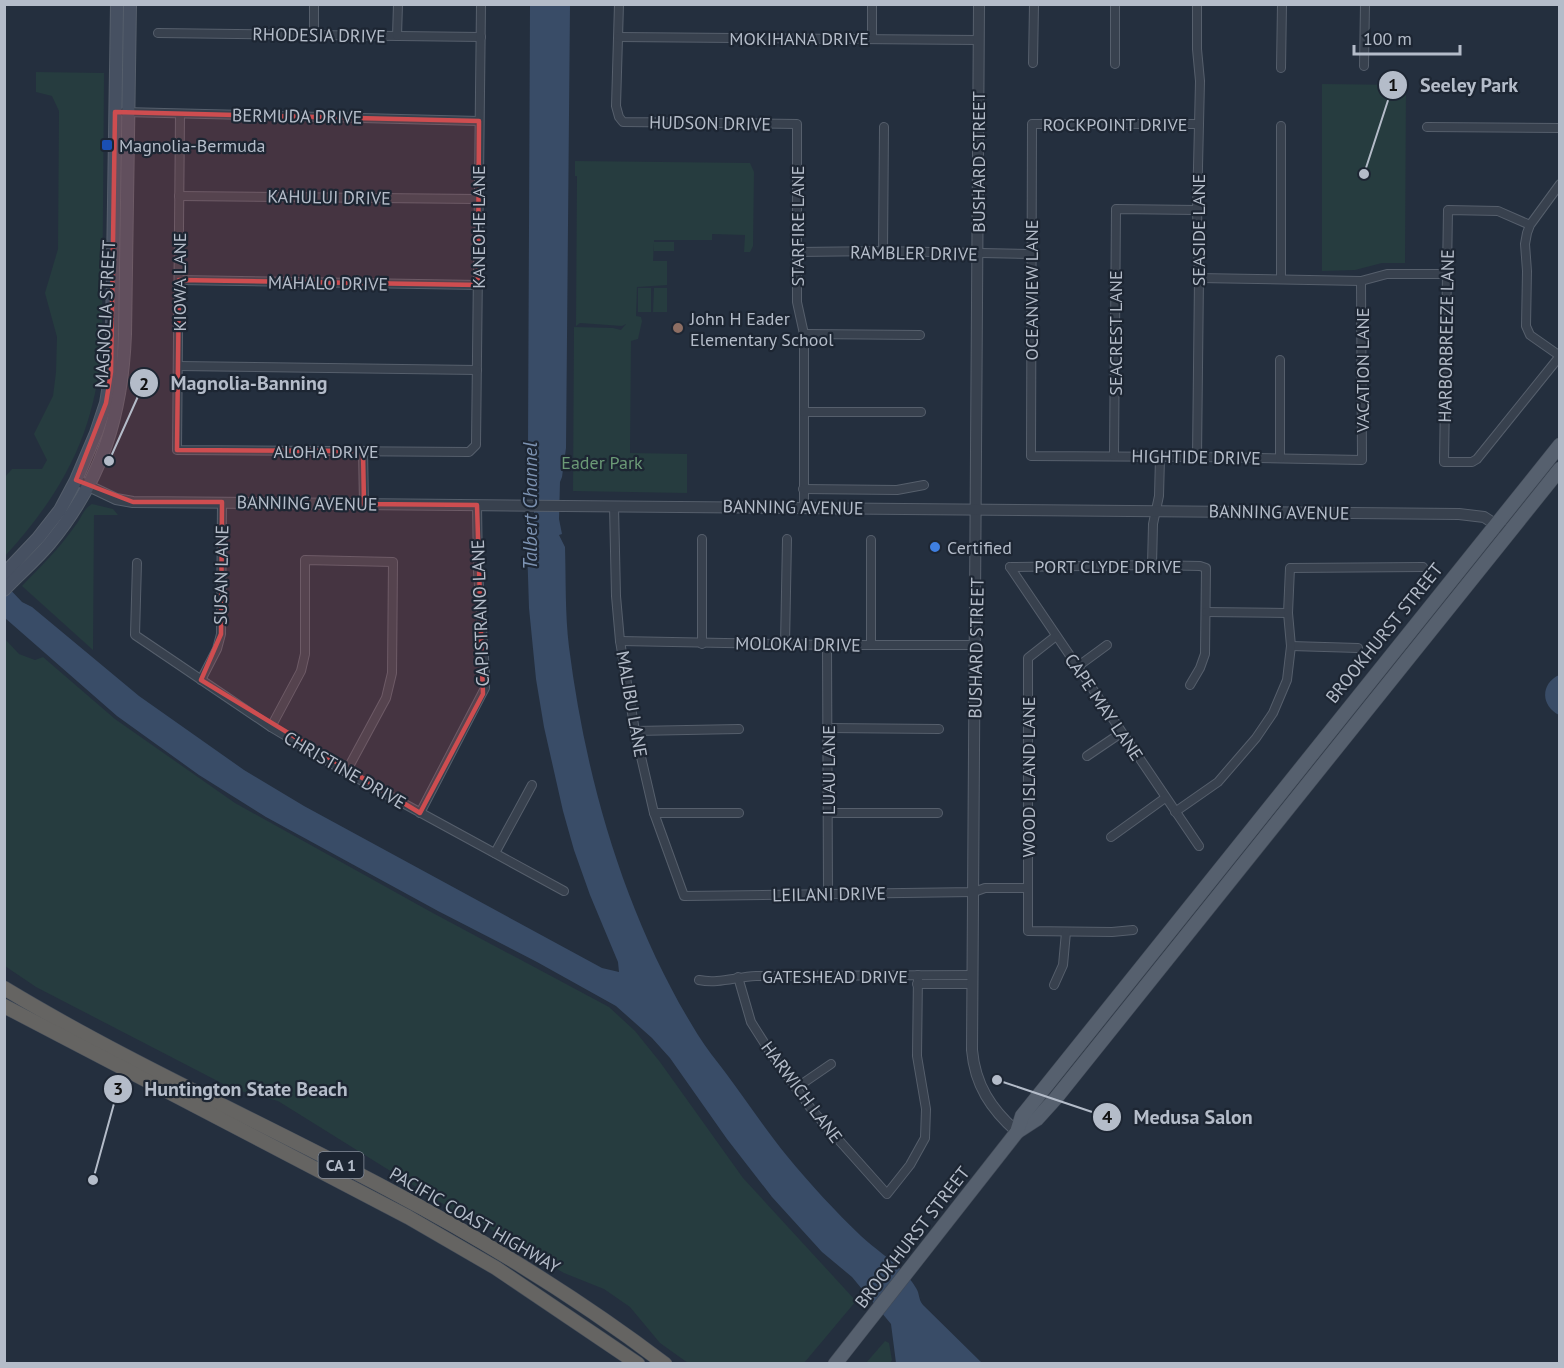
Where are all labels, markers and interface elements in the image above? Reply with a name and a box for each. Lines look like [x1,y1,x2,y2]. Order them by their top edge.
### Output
scale bar [1354,18,1460,56]
street label: RHODESIA DRIVE [252,22,386,48]
street label: MOKIHANA DRIVE [729,27,869,50]
text: 100 m [1363,27,1412,50]
callout: Seeley Park [1378,66,1530,104]
text: Seeley Park [1420,72,1518,98]
text: 1 [1388,73,1398,96]
street label: BUSHARD STREET [967,91,990,233]
street label: BERMUDA DRIVE [232,103,362,129]
street label: HUDSON DRIVE [649,110,771,136]
street label: ROCKPOINT DRIVE [1043,113,1187,136]
place label: Magnolia-Bermuda [119,134,266,157]
marker: Magnolia-Bermuda [100,138,114,152]
street label: KANEOHE LANE [467,165,490,289]
street label: STARFIRE LANE [786,166,809,287]
street label: SEASIDE LANE [1187,174,1210,286]
street label: KAHULUI DRIVE [267,184,391,210]
street label: OCEANVIEW LANE [1020,220,1043,360]
street label: KIOWA LANE [168,233,191,331]
street label: MAGNOLIA STREET [90,239,120,389]
street label: RAMBLER DRIVE [850,240,978,266]
street label: HARBORBREEZE LANE [1433,249,1459,423]
street label: MAHALO DRIVE [268,270,388,296]
street label: SEACREST LANE [1104,270,1127,396]
place label: John H Eader Elementary School [689,307,834,351]
street label: VACATION LANE [1351,308,1374,433]
marker: John H Eader Elementary School [671,321,685,335]
callout: Magnolia-Banning [129,364,340,402]
text: Magnolia-Banning [170,370,328,396]
text: 2 [139,372,149,395]
street label: ALOHA DRIVE [273,440,379,463]
water label: Talbert Channel [517,441,543,570]
street label: HIGHTIDE DRIVE [1131,444,1261,470]
park label: Eader Park [561,451,643,474]
street label: BANNING AVENUE [236,490,378,516]
street label: BANNING AVENUE [722,494,864,520]
street label: BANNING AVENUE [1208,499,1350,525]
street label: SUSAN LANE [209,525,233,625]
place label: Certified [947,536,1012,559]
street label: CAPISTRANO LANE [466,539,494,687]
marker: Certified [928,540,942,554]
street label: PORT CLYDE DRIVE [1034,555,1182,578]
street label: BROOKHURST STREET [1320,558,1448,708]
street label: BUSHARD STREET [963,577,989,719]
street label: MOLOKAI DRIVE [735,631,861,657]
street label: MALIBU LANE [611,649,653,759]
street label: CAPE MAY LANE [1060,649,1148,765]
street label: WOOD ISLAND LANE [1017,697,1040,857]
street label: LUAU LANE [817,725,840,815]
street label: CHRISTINE DRIVE [280,726,410,814]
street label: LEILANI DRIVE [772,882,886,906]
street label: GATESHEAD DRIVE [762,965,908,988]
street label: HARWICH LANE [756,1036,848,1148]
callout: Huntington State Beach [103,1070,360,1108]
text: Huntington State Beach [144,1076,348,1102]
text: 3 [113,1077,123,1100]
callout: Medusa Salon [1092,1098,1265,1136]
text: Medusa Salon [1133,1104,1253,1130]
text: 4 [1102,1105,1112,1128]
road number: CA 1 [318,1152,364,1178]
street label: BROOKHURST STREET [849,1161,975,1313]
street label: PACIFIC COAST HIGHWAY [385,1162,565,1278]

